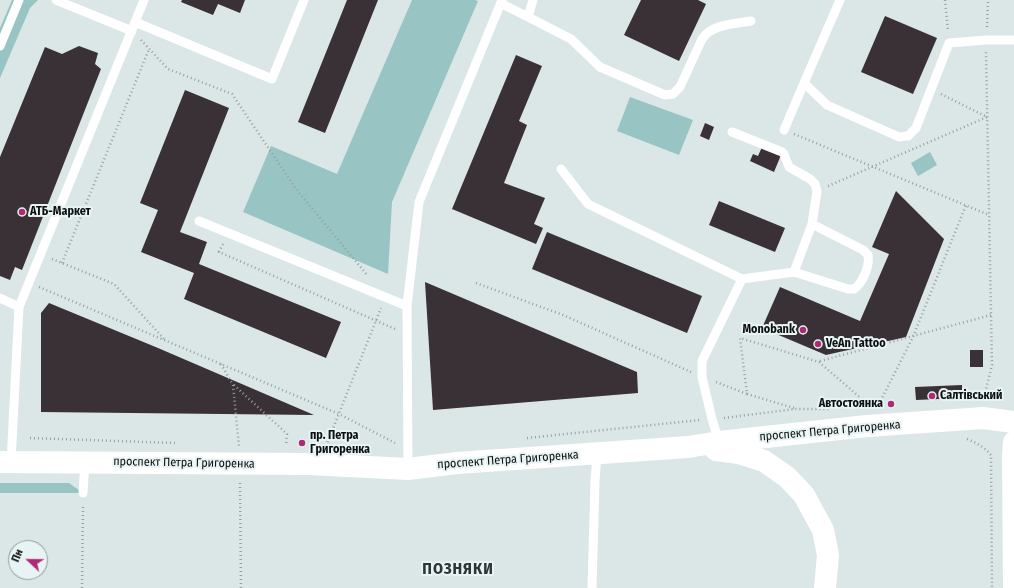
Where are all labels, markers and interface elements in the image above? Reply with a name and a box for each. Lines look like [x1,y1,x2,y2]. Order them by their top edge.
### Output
place label: АТБ-Маркет [30,205,91,219]
marker: АТБ-Маркет [17,207,27,217]
place label: Monobank [742,323,795,337]
marker: Monobank [798,325,808,335]
place label: VeAn Tattoo [826,337,886,351]
marker: VeAn Tattoo [813,339,823,349]
place label: Салтівський [940,389,1002,403]
marker: Салтівський [927,391,937,401]
place label: Автостоянка [819,397,883,411]
marker: Автостоянка [886,399,896,409]
street label: проспект Петра Григоренка [759,418,901,444]
place label: пр. Петра Григоренка [310,429,370,457]
marker: пр. Петра Григоренка [297,438,307,448]
street label: проспект Петра Григоренка [437,448,579,472]
street label: проспект Петра Григоренка [113,455,255,471]
north arrow [8,540,48,580]
text: Пн [9,547,26,564]
district label: ПОЗНЯКИ [422,560,494,580]

